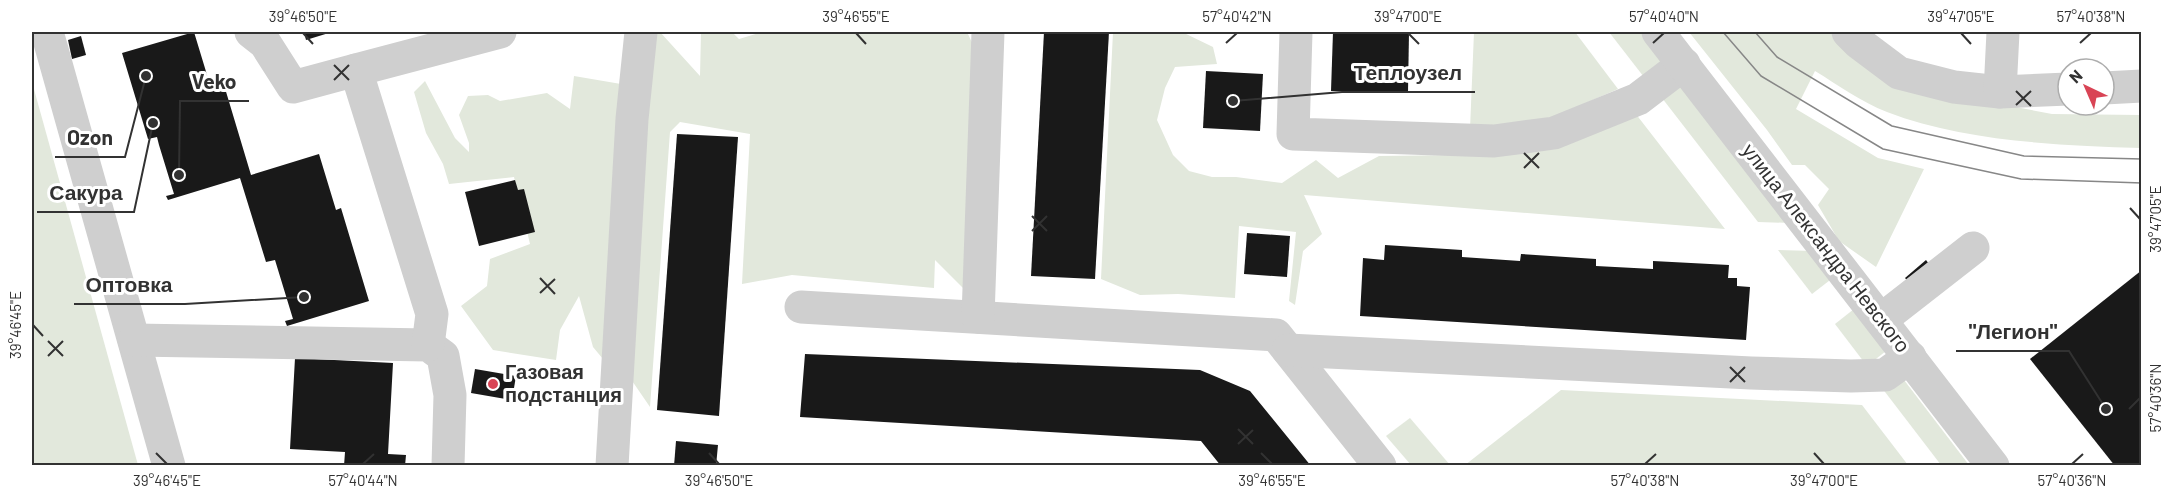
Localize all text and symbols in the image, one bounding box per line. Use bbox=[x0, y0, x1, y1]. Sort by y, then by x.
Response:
text: 39°46'50"E bbox=[269, 7, 337, 25]
text: 39°46'55"E bbox=[822, 7, 890, 25]
text: 57°40'42"N bbox=[1202, 7, 1272, 25]
text: 39°47'00"E bbox=[1374, 7, 1442, 25]
text: 57°40'40"N bbox=[1629, 7, 1699, 25]
text: 39°47'05"E bbox=[1927, 7, 1995, 25]
text: 57°40'38"N bbox=[2057, 7, 2125, 25]
callout: Теплоузел bbox=[1342, 53, 1475, 92]
north arrow bbox=[2056, 57, 2116, 117]
text: Теплоузел bbox=[1354, 59, 1462, 84]
callout: Veko bbox=[180, 62, 249, 101]
text: N bbox=[2065, 65, 2086, 86]
text: Veko bbox=[191, 68, 237, 93]
callout: Ozon bbox=[55, 118, 125, 157]
text: Ozon bbox=[67, 124, 113, 149]
street label: улица Александра Невского bbox=[1738, 138, 1916, 357]
callout: Сакура bbox=[37, 173, 134, 212]
text: Сакура bbox=[49, 179, 123, 204]
text: 39°47'05"E bbox=[2146, 185, 2164, 253]
callout: Оптовка bbox=[74, 265, 185, 304]
text: Оптовка bbox=[86, 271, 173, 296]
text: 39°46'45"E bbox=[6, 291, 24, 359]
callout: "Легион" bbox=[1956, 312, 2069, 351]
text: "Легион" bbox=[1969, 318, 2058, 343]
place label: Газовая подстанция bbox=[505, 359, 622, 406]
text: 57°40'36"N bbox=[2146, 364, 2164, 432]
marker: Газовая подстанция bbox=[486, 377, 500, 391]
text: 39°46'45"E bbox=[133, 471, 201, 489]
text: 57°40'44"N bbox=[328, 471, 398, 489]
text: 39°46'50"E bbox=[685, 471, 753, 489]
text: 39°46'55"E bbox=[1238, 471, 1306, 489]
text: 57°40'38"N bbox=[1611, 471, 1679, 489]
text: 39°47'00"E bbox=[1790, 471, 1858, 489]
text: 57°40'36"N bbox=[2038, 471, 2106, 489]

